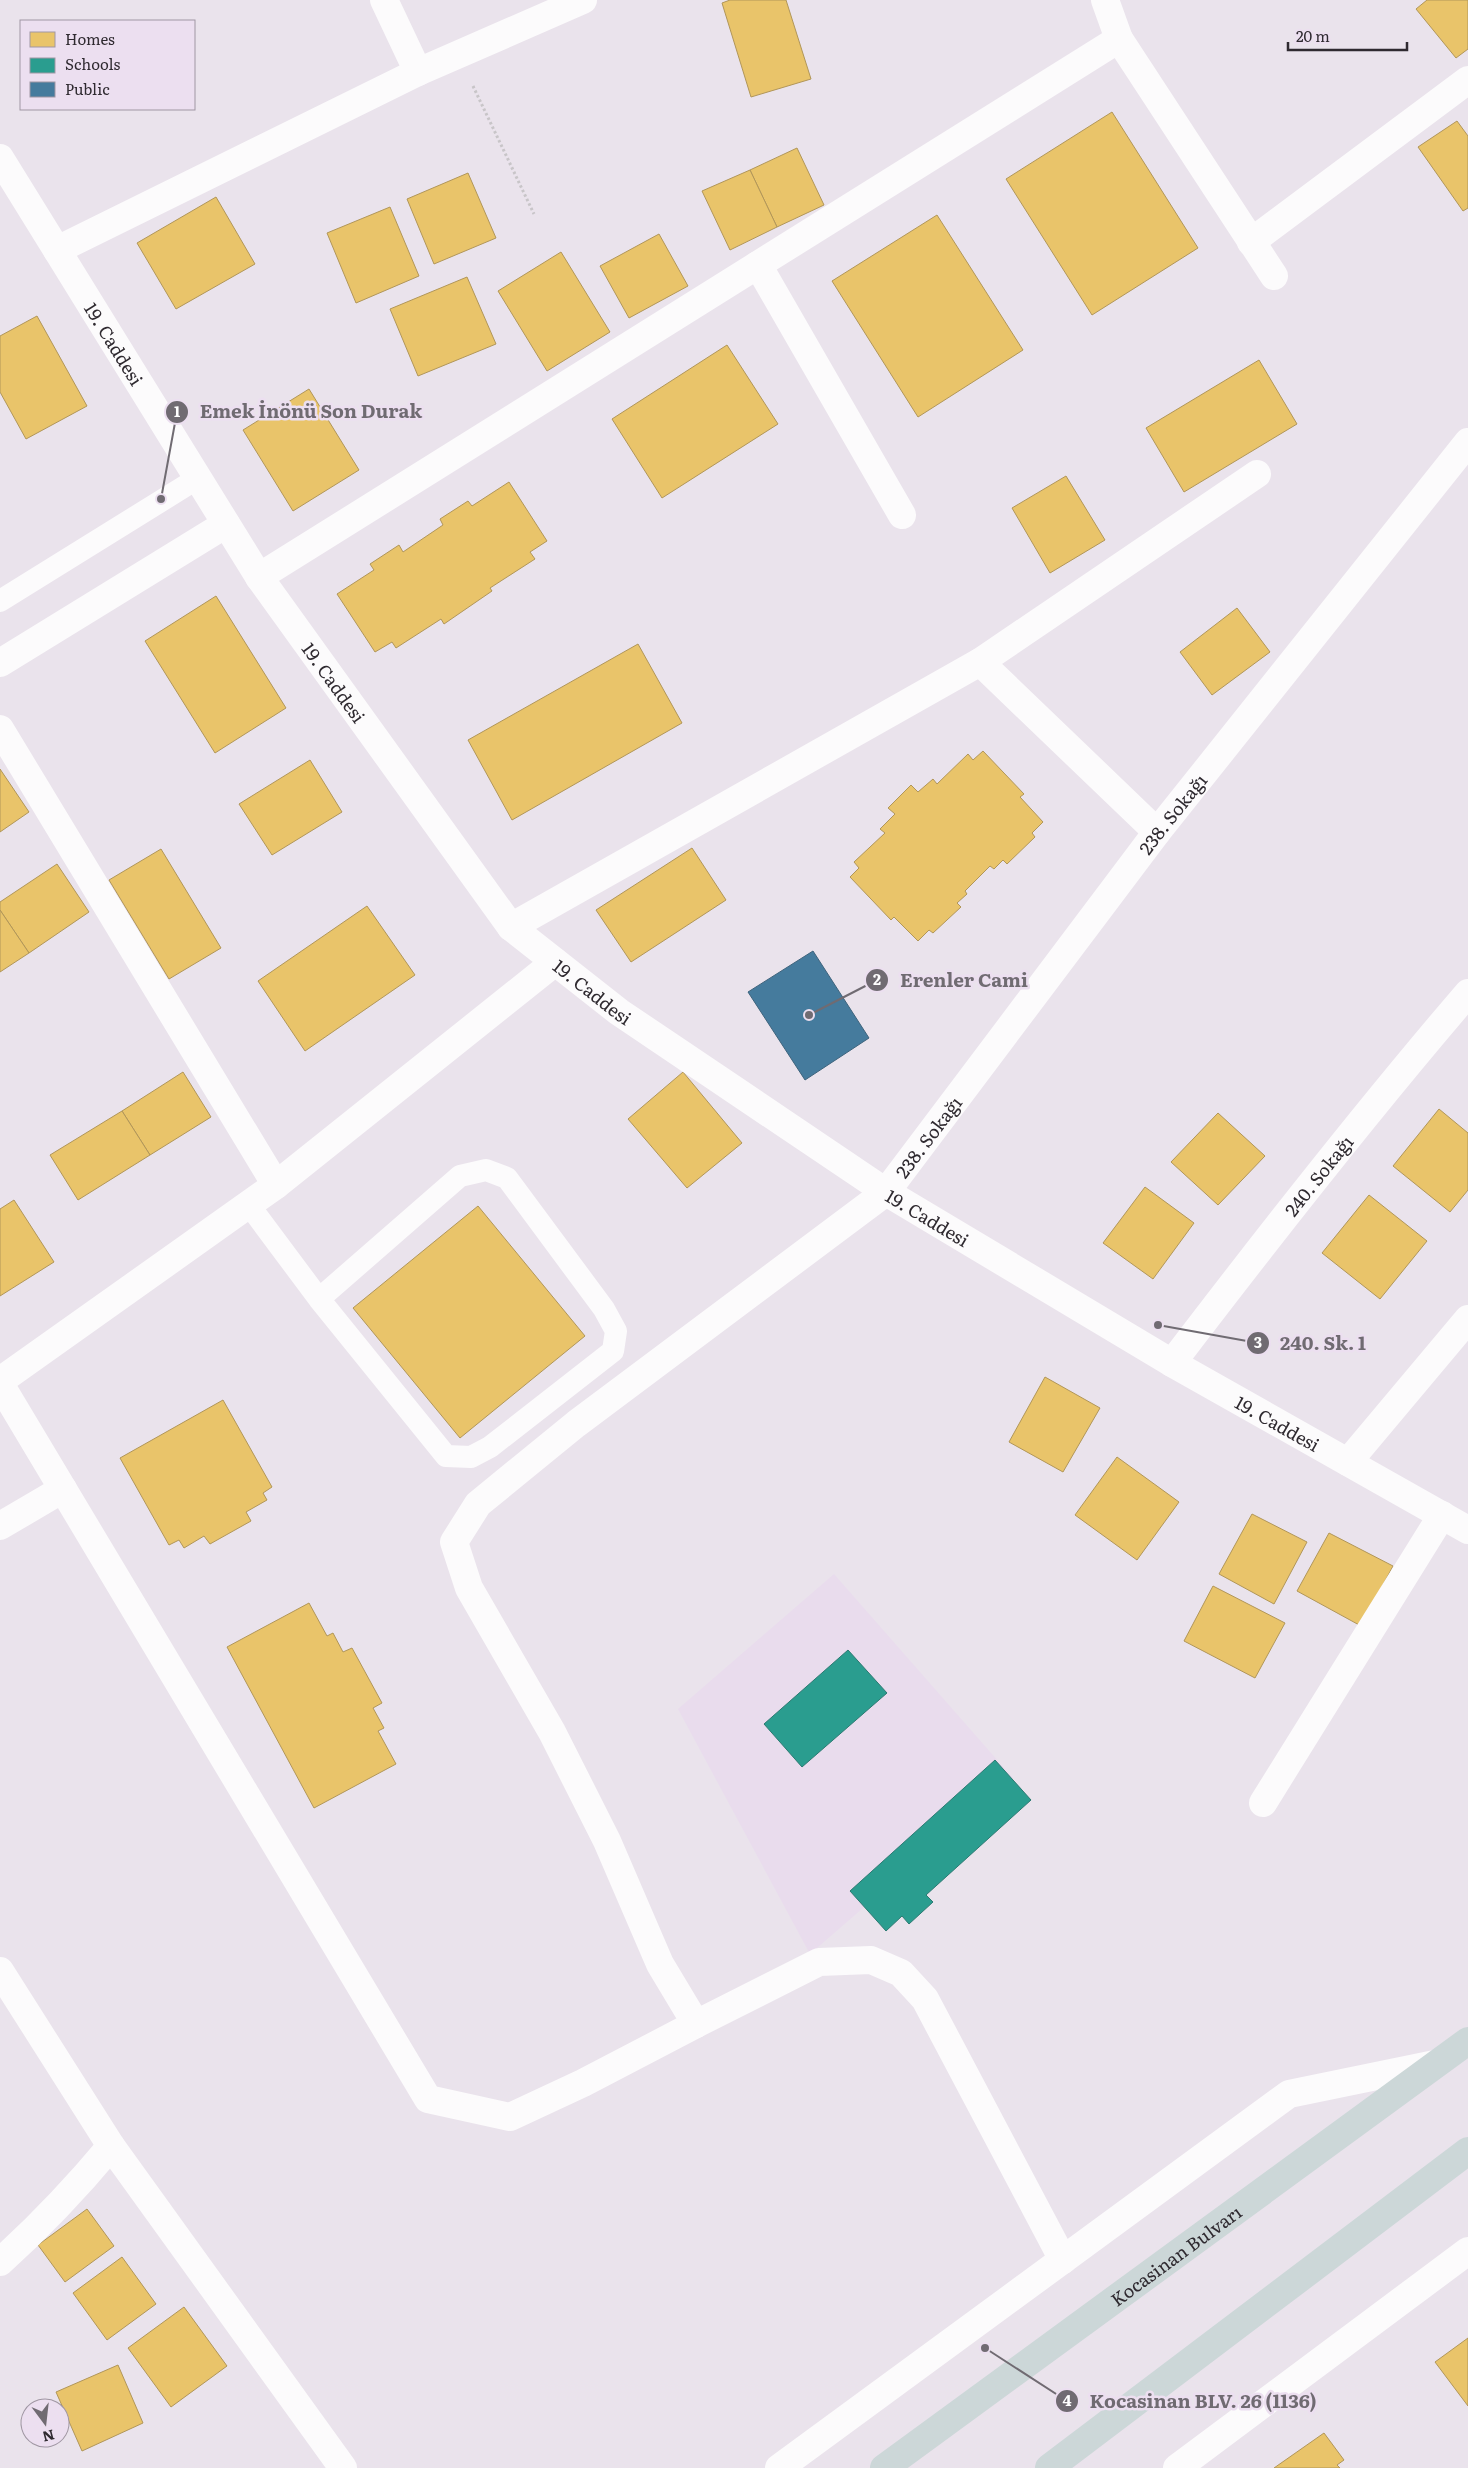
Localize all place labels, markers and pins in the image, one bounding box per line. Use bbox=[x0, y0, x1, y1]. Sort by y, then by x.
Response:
callout: Emek İnönü Son Durak bbox=[164, 395, 432, 429]
callout: Erenler Cami bbox=[865, 963, 1038, 997]
callout: 240. Sk. 1 bbox=[1245, 1326, 1376, 1360]
callout: Kocasinan BLV. 26 (1136) bbox=[1055, 2384, 1327, 2418]

